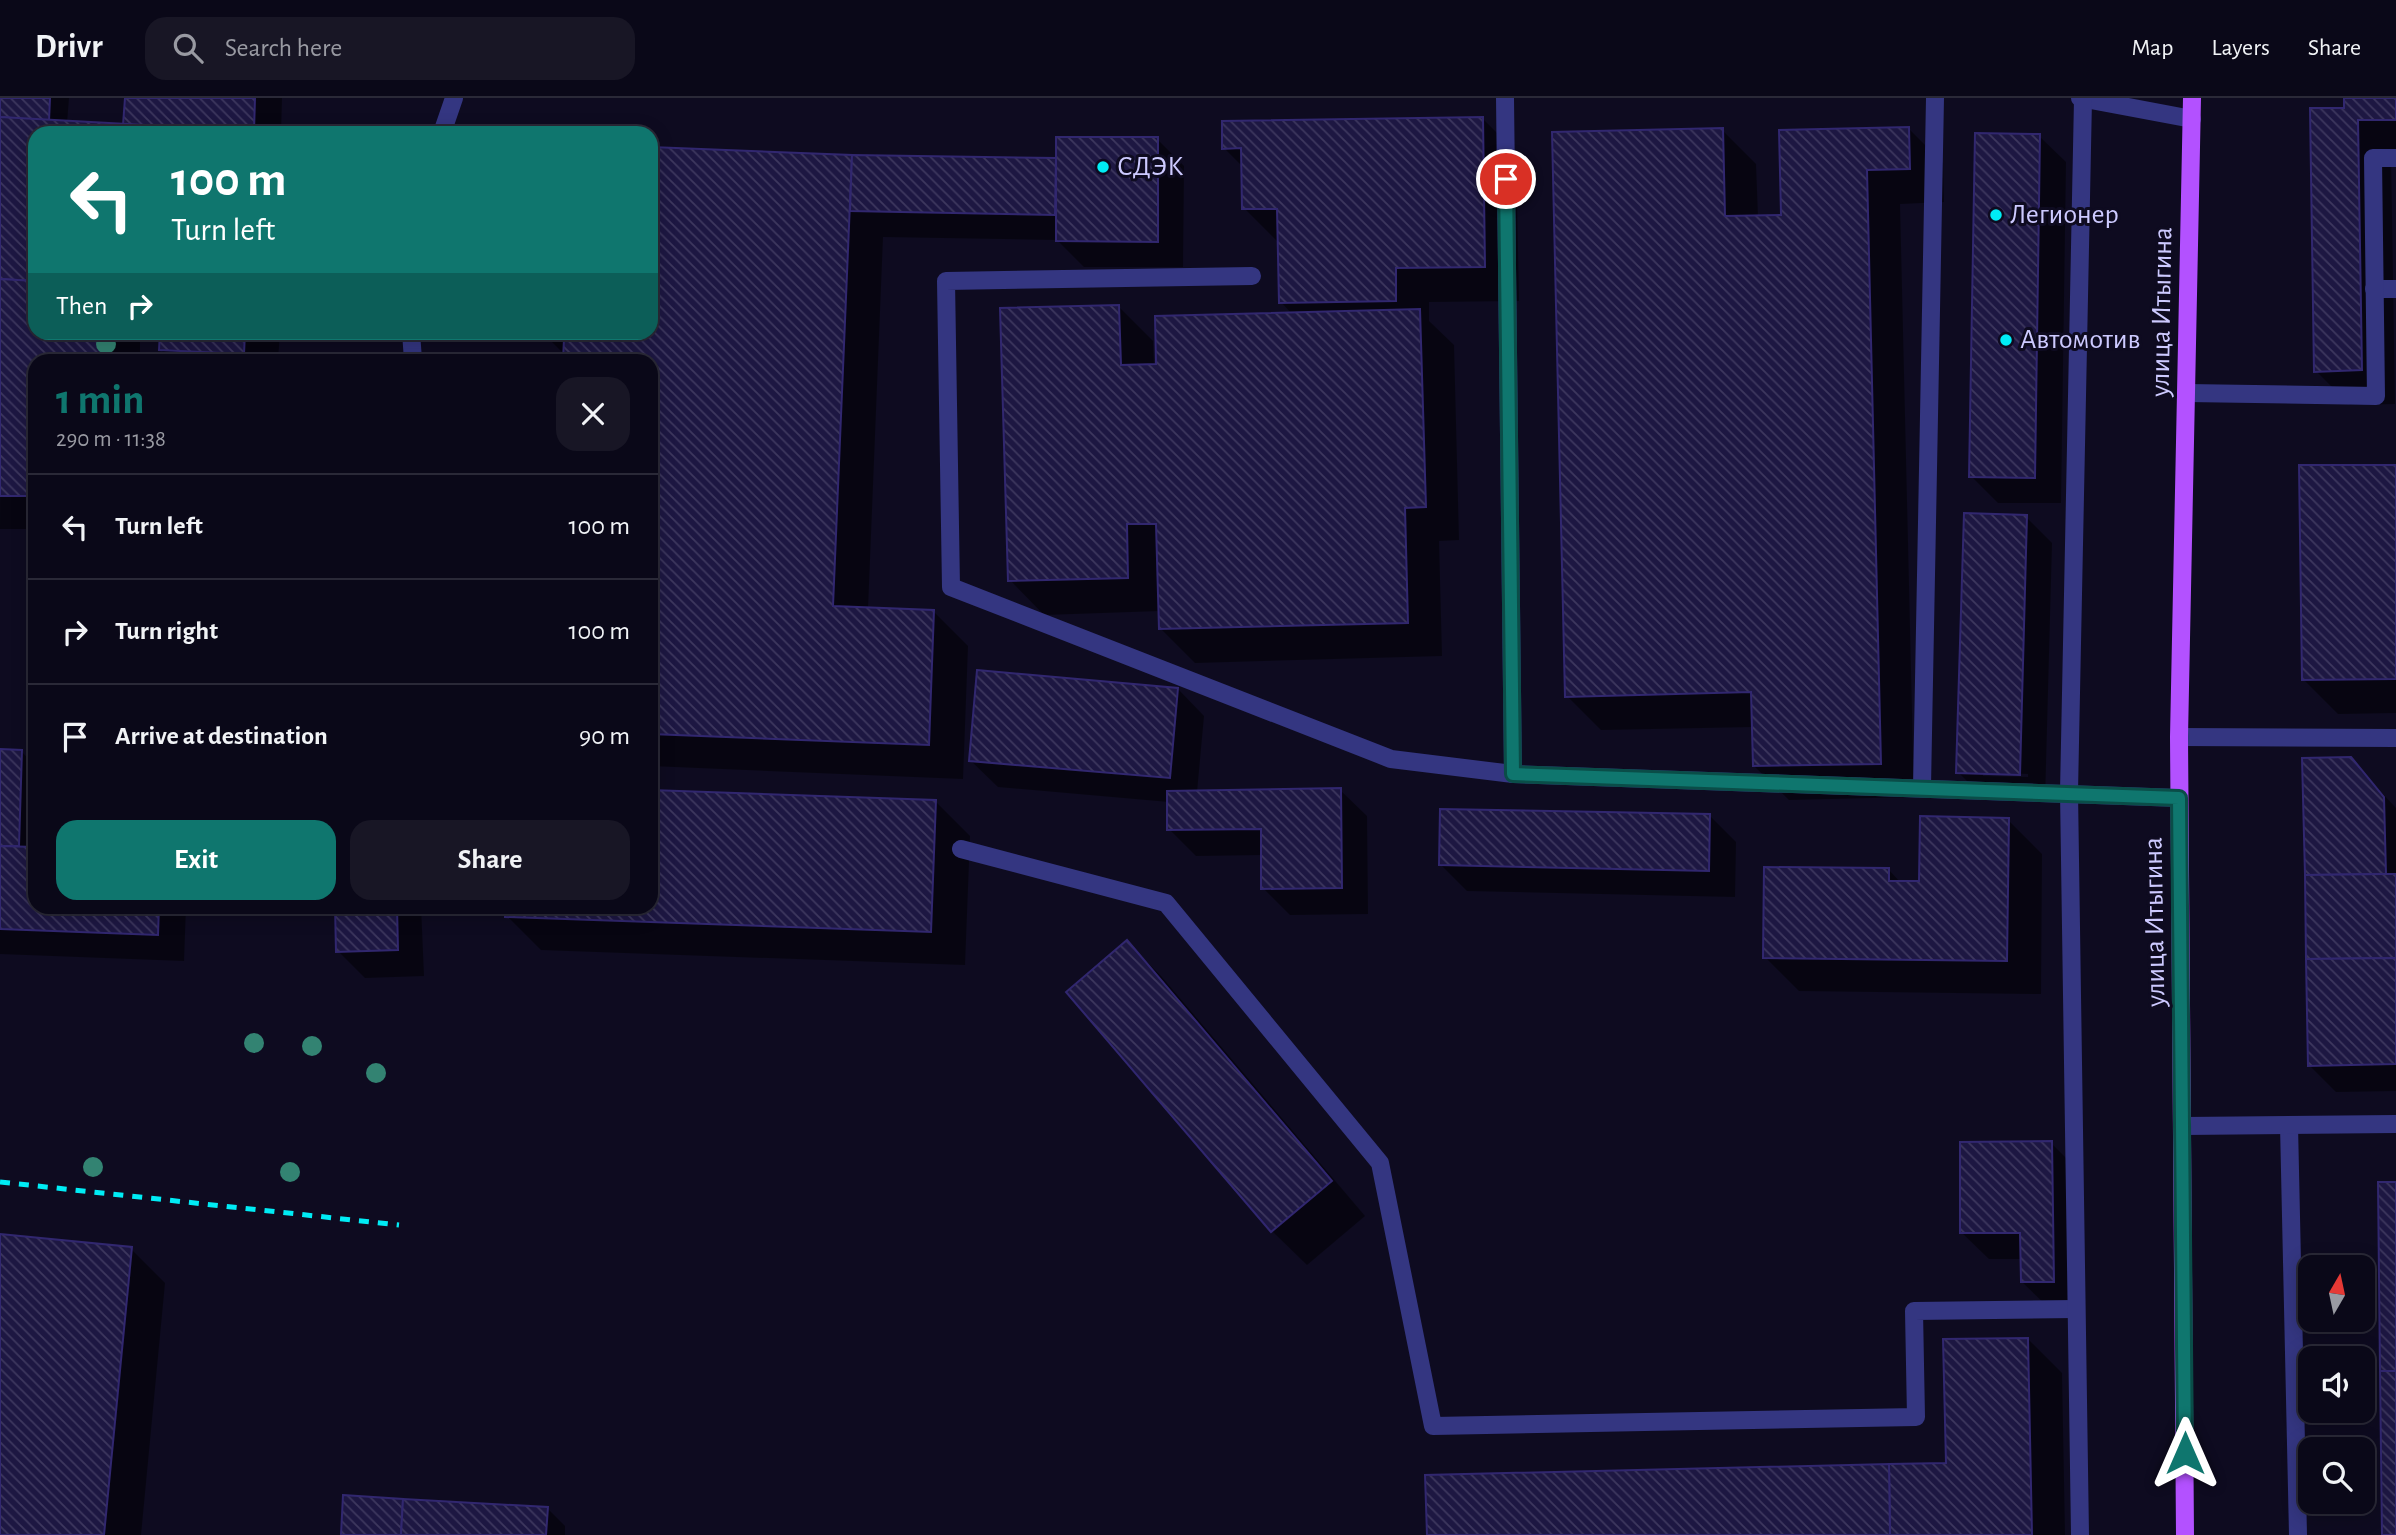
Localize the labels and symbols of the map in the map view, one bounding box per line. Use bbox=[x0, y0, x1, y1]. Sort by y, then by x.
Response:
pin bbox=[1476, 149, 1536, 209]
place label: СДЭК bbox=[1117, 153, 1184, 181]
marker: СДЭК bbox=[1095, 159, 1111, 175]
place label: Легионер bbox=[2010, 201, 2119, 229]
marker: Легионер bbox=[1988, 207, 2004, 223]
street label: улица Итыгина bbox=[2147, 227, 2177, 398]
place label: Автомотив bbox=[2020, 326, 2140, 354]
marker: Автомотив bbox=[1998, 332, 2014, 348]
street label: улица Итыгина bbox=[2140, 837, 2170, 1008]
north arrow bbox=[2298, 1255, 2375, 1332]
position arrow bbox=[2148, 1416, 2222, 1490]

